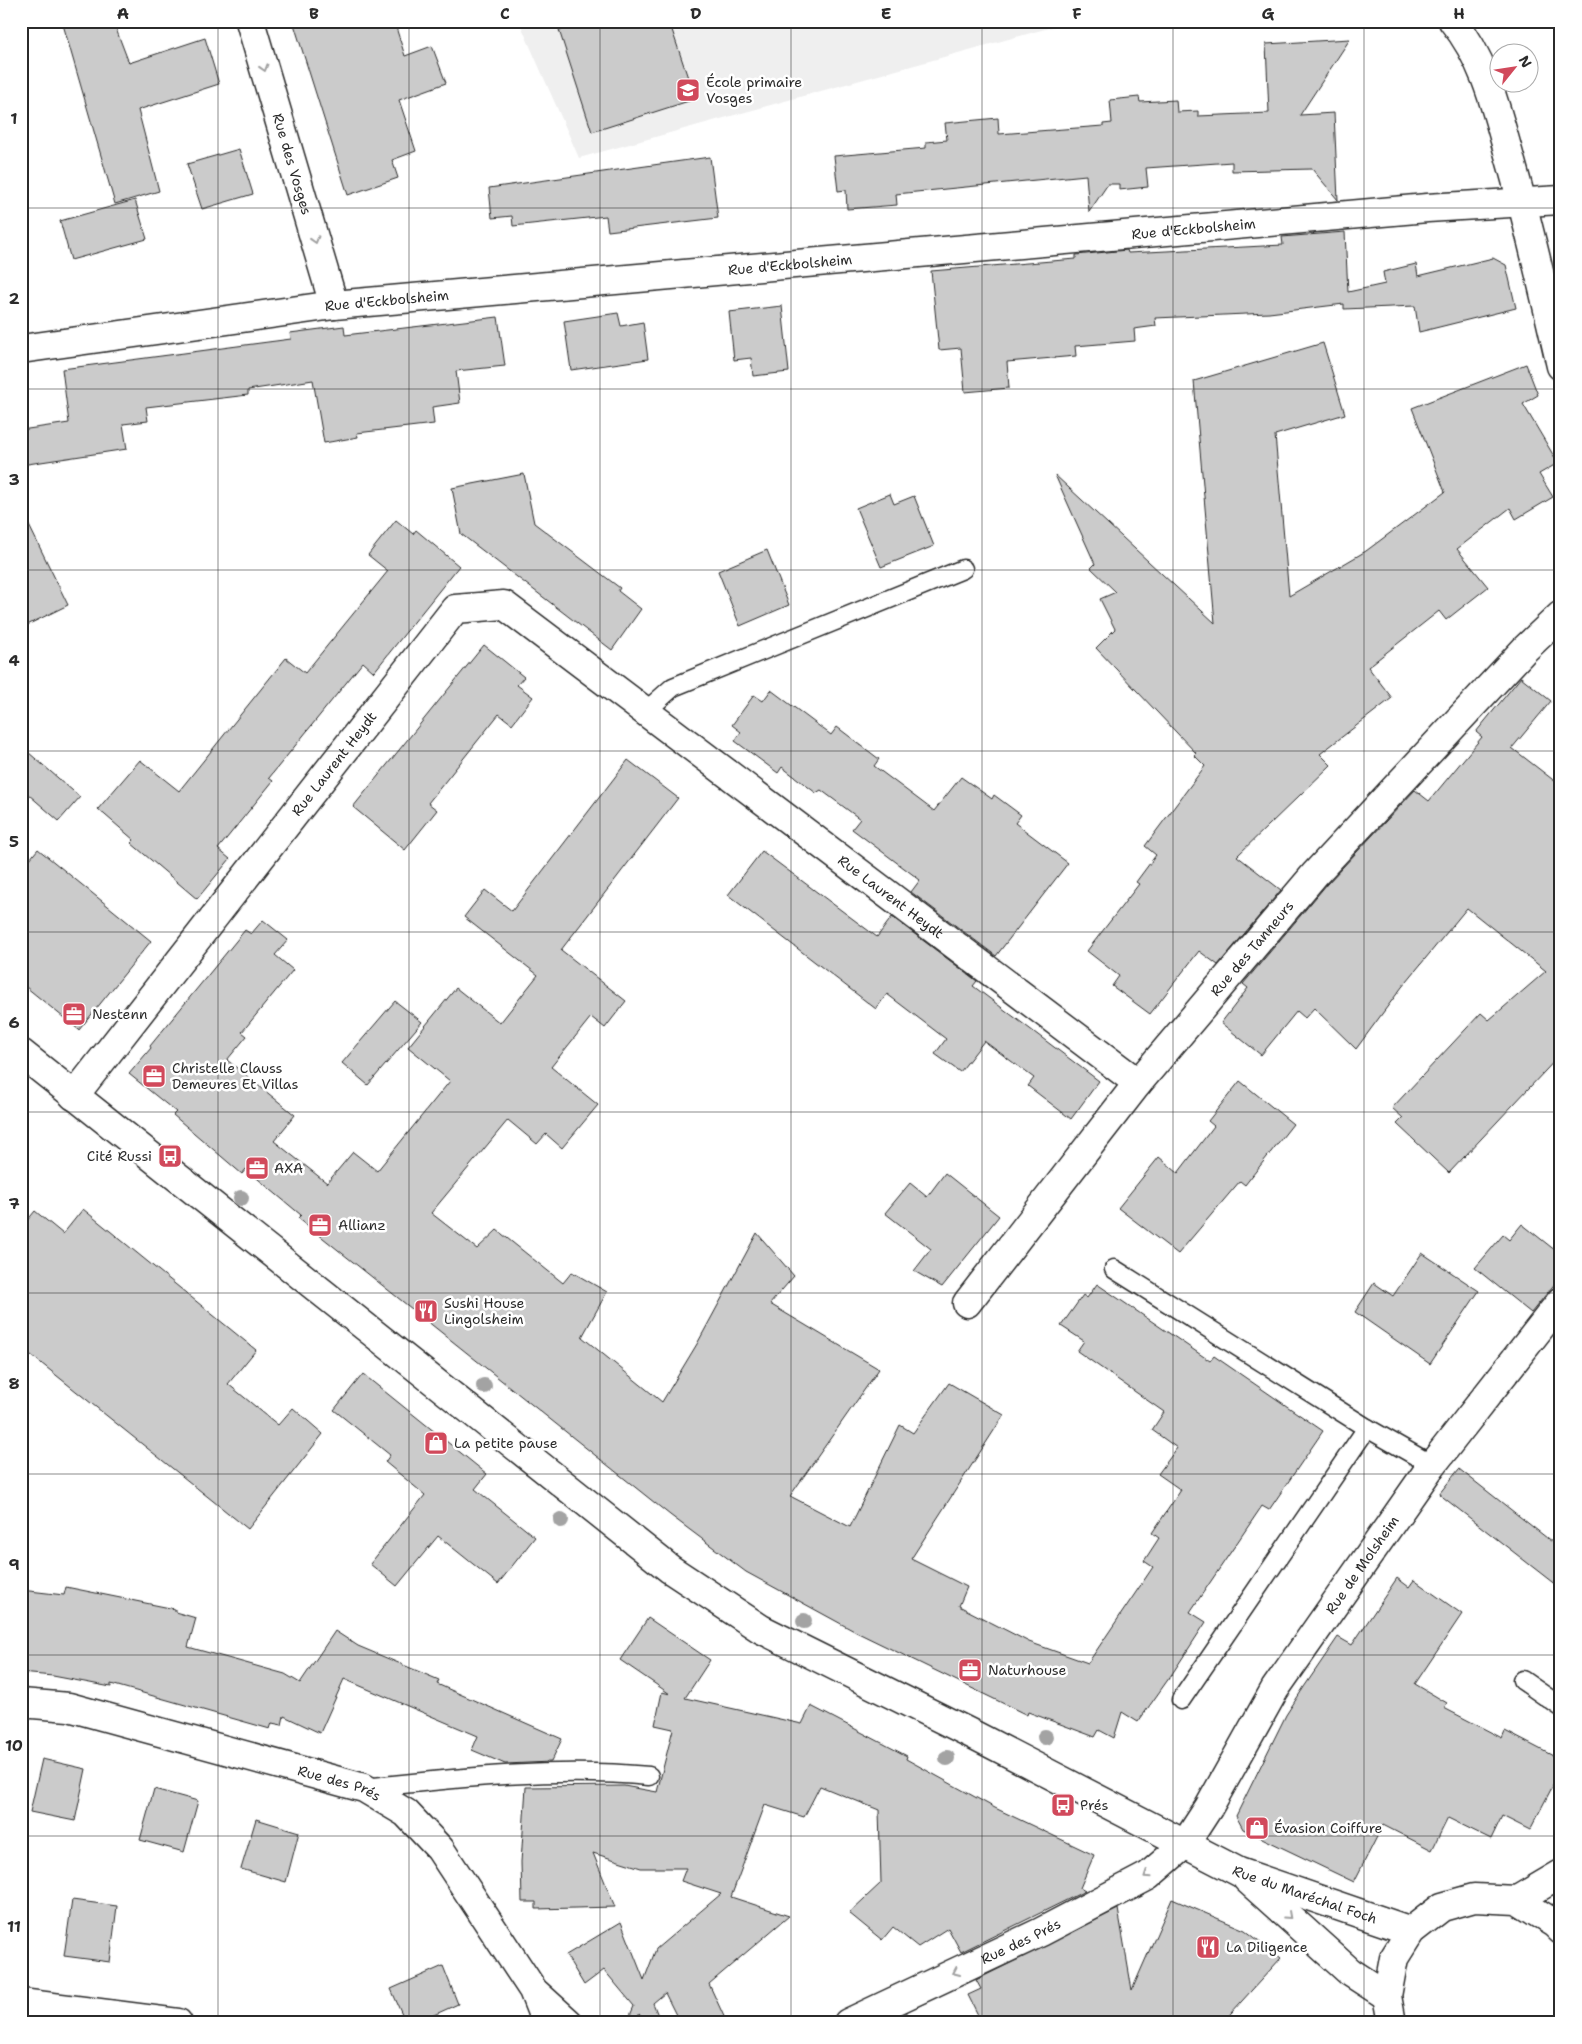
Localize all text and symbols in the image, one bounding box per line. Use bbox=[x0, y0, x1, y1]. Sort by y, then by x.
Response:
text: A bbox=[117, 3, 129, 24]
text: B bbox=[309, 3, 319, 24]
text: C bbox=[500, 3, 510, 24]
text: D bbox=[690, 3, 702, 24]
text: E bbox=[881, 3, 891, 24]
text: F bbox=[1072, 3, 1082, 24]
text: G bbox=[1262, 3, 1275, 24]
text: H bbox=[1453, 3, 1465, 24]
north arrow bbox=[1490, 42, 1540, 92]
text: N bbox=[1515, 52, 1536, 71]
one-way arrow bbox=[259, 63, 269, 72]
place label: École primaire Vosges bbox=[706, 73, 802, 107]
school or university icon: École primaire Vosges bbox=[675, 77, 701, 103]
text: 1 bbox=[10, 108, 18, 129]
street label: Rue des Vosges bbox=[269, 111, 316, 217]
street label: Rue d'Eckbolsheim bbox=[1131, 214, 1256, 243]
one-way arrow bbox=[310, 236, 320, 244]
street label: Rue d'Eckbolsheim bbox=[727, 250, 853, 279]
street label: Rue d'Eckbolsheim bbox=[323, 286, 450, 315]
text: 2 bbox=[8, 288, 20, 309]
text: 3 bbox=[8, 469, 20, 490]
text: 4 bbox=[8, 650, 20, 671]
street label: Rue Laurent Heydt bbox=[288, 708, 381, 820]
text: 5 bbox=[9, 831, 19, 852]
street label: Rue Laurent Heydt bbox=[834, 851, 947, 942]
street label: Rue des Tanneurs bbox=[1206, 897, 1298, 1000]
office icon: Nestenn bbox=[61, 1001, 87, 1027]
place label: Nestenn bbox=[92, 1005, 148, 1023]
text: 6 bbox=[8, 1012, 20, 1033]
place label: Christelle Clauss Demeures Et Villas bbox=[172, 1059, 299, 1093]
office icon: Christelle Clauss Demeures Et Villas bbox=[141, 1063, 167, 1089]
bus stop icon: Cité Russi bbox=[157, 1143, 183, 1169]
place label: Cité Russi bbox=[87, 1147, 152, 1165]
office icon: AXA bbox=[244, 1155, 270, 1181]
place label: AXA bbox=[274, 1159, 303, 1177]
text: 7 bbox=[8, 1193, 20, 1214]
office icon: Allianz bbox=[307, 1212, 333, 1238]
place label: Allianz bbox=[338, 1216, 386, 1234]
place label: Sushi House Lingolsheim bbox=[444, 1294, 525, 1328]
restaurant icon: Sushi House Lingolsheim bbox=[413, 1298, 439, 1324]
text: 8 bbox=[8, 1373, 20, 1394]
shop icon: La petite pause bbox=[423, 1430, 449, 1456]
place label: La petite pause bbox=[454, 1434, 558, 1452]
street label: Rue de Molsheim bbox=[1321, 1512, 1403, 1618]
text: 9 bbox=[8, 1554, 20, 1575]
office icon: Naturhouse bbox=[957, 1657, 983, 1683]
place label: Naturhouse bbox=[988, 1661, 1067, 1679]
text: 10 bbox=[5, 1735, 23, 1756]
street label: Rue des Prés bbox=[296, 1761, 384, 1805]
bus stop icon: Prés bbox=[1050, 1792, 1076, 1818]
place label: Prés bbox=[1080, 1796, 1108, 1814]
shop icon: Évasion Coiffure bbox=[1244, 1815, 1270, 1841]
place label: Évasion Coiffure bbox=[1274, 1819, 1382, 1837]
street label: Rue du Maréchal Foch bbox=[1229, 1861, 1379, 1928]
one-way arrow bbox=[1143, 1869, 1153, 1878]
one-way arrow bbox=[1283, 1911, 1292, 1920]
street label: Rue des Prés bbox=[978, 1914, 1064, 1968]
text: 11 bbox=[7, 1916, 21, 1937]
restaurant icon: La Diligence bbox=[1195, 1934, 1221, 1960]
place label: La Diligence bbox=[1226, 1938, 1308, 1956]
one-way arrow bbox=[952, 1966, 961, 1976]

